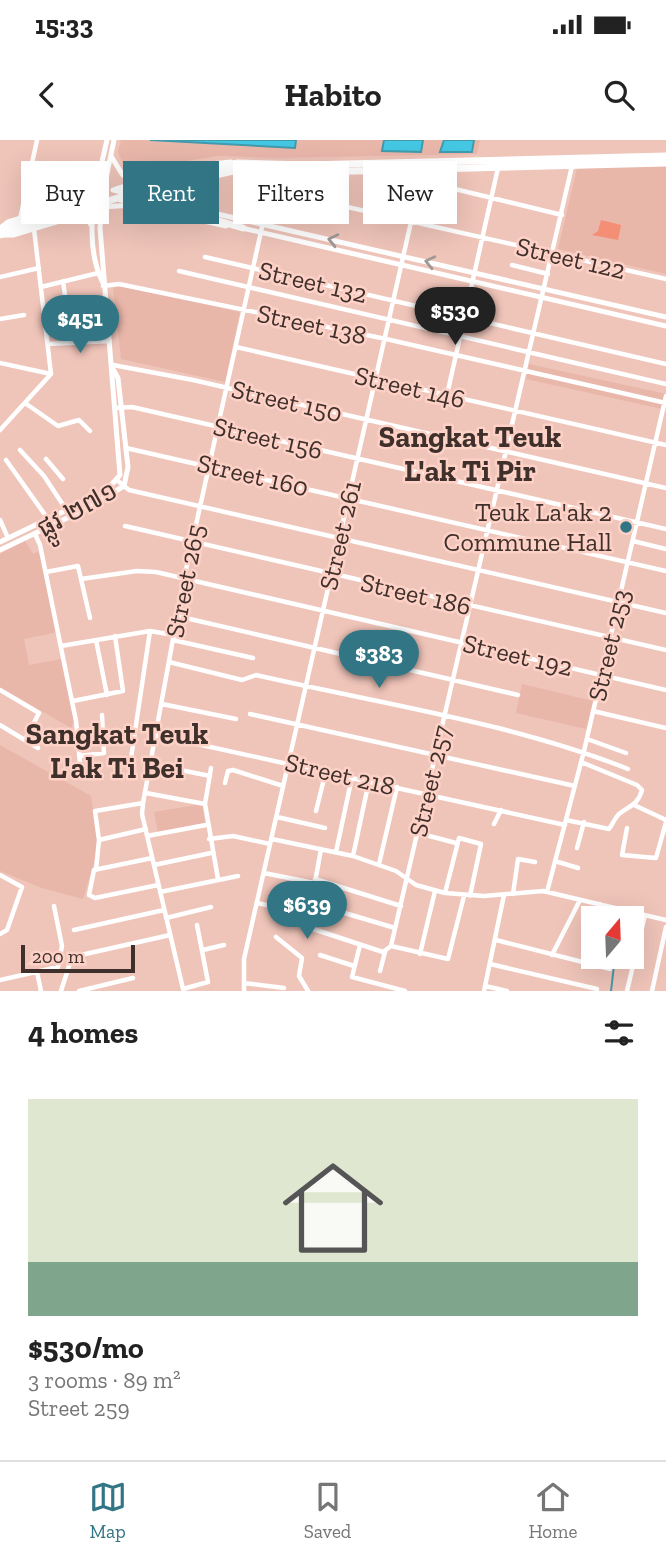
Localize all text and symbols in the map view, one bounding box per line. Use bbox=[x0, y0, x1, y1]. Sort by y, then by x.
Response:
text: 15:33 bbox=[35, 9, 93, 41]
icon: back bbox=[28, 76, 66, 114]
text: Habito bbox=[285, 76, 381, 114]
icon: search bbox=[600, 76, 638, 114]
chip: Buy bbox=[21, 161, 109, 224]
chip: Rent bbox=[123, 161, 219, 224]
chip: Filters bbox=[233, 161, 349, 224]
chip: New bbox=[363, 161, 457, 224]
street label: Street 122 bbox=[513, 230, 629, 286]
one-way arrow bbox=[327, 233, 339, 248]
street label: Street 132 bbox=[256, 254, 370, 310]
one-way arrow bbox=[424, 256, 436, 271]
pin: $530 bbox=[414, 288, 496, 347]
pin: $451 bbox=[39, 296, 121, 355]
text: $530 bbox=[431, 296, 479, 324]
street label: Street 138 bbox=[254, 297, 370, 351]
text: $451 bbox=[57, 304, 103, 332]
street label: Street 146 bbox=[352, 359, 468, 415]
street label: Street 150 bbox=[228, 373, 346, 429]
street label: Street 156 bbox=[210, 410, 326, 466]
district label: Sangkat Teuk L'ak Ti Pir bbox=[379, 419, 562, 489]
street label: Street 160 bbox=[194, 447, 312, 503]
street label: ផ្លូវ ២៧១ bbox=[31, 474, 127, 551]
street label: Street 261 bbox=[312, 477, 368, 593]
place label: Teuk La'ak 2 Commune Hall bbox=[444, 496, 612, 558]
marker: Teuk La'ak 2 Commune Hall bbox=[618, 519, 634, 535]
street label: Street 265 bbox=[158, 522, 212, 640]
street label: Street 186 bbox=[358, 566, 474, 622]
street label: Street 253 bbox=[581, 586, 637, 704]
street label: Street 192 bbox=[460, 627, 576, 683]
pin: $383 bbox=[338, 630, 420, 690]
text: $383 bbox=[355, 639, 403, 667]
district label: Sangkat Teuk L'ak Ti Bei bbox=[26, 716, 209, 786]
street label: Street 257 bbox=[402, 722, 458, 840]
street label: Street 218 bbox=[282, 746, 398, 802]
pin: $639 bbox=[266, 882, 348, 941]
text: $639 bbox=[283, 890, 331, 918]
north arrow bbox=[581, 906, 644, 970]
map controls bbox=[581, 906, 644, 969]
scale bar bbox=[21, 942, 135, 974]
text: 200 m bbox=[32, 945, 84, 968]
icon: filters bbox=[600, 1014, 638, 1052]
text: 4 homes bbox=[28, 1015, 138, 1051]
icon: home bbox=[270, 1145, 396, 1271]
text: $530/mo bbox=[28, 1330, 144, 1366]
text: 3 rooms · 89 m² bbox=[28, 1366, 181, 1394]
text: Street 259 bbox=[28, 1394, 130, 1422]
tab: Map bbox=[89, 1478, 127, 1543]
tab: Saved bbox=[304, 1478, 351, 1543]
tab: Home bbox=[528, 1478, 577, 1543]

